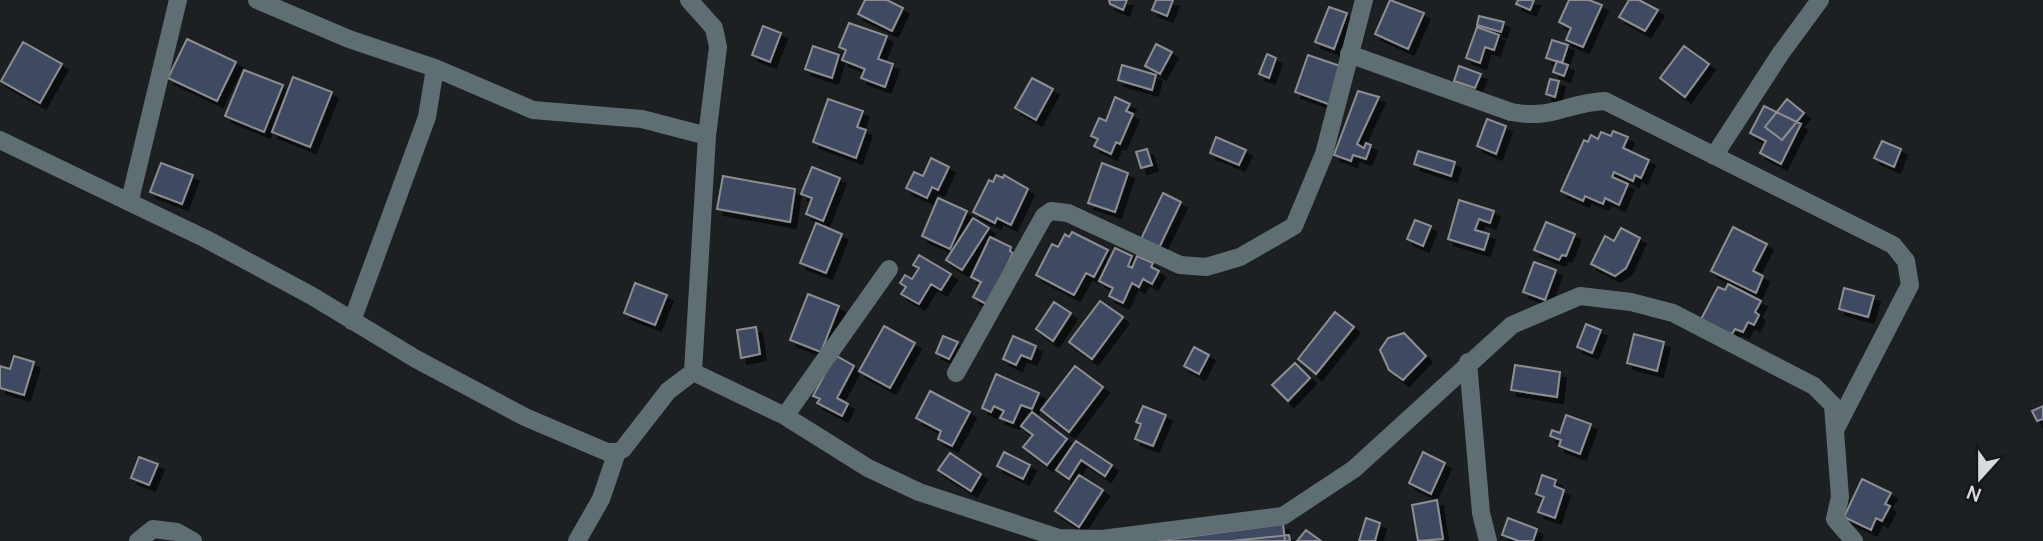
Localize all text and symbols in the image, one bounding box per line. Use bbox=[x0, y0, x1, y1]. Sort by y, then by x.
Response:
north arrow bbox=[1945, 443, 2015, 513]
text: N bbox=[1963, 479, 1985, 508]

